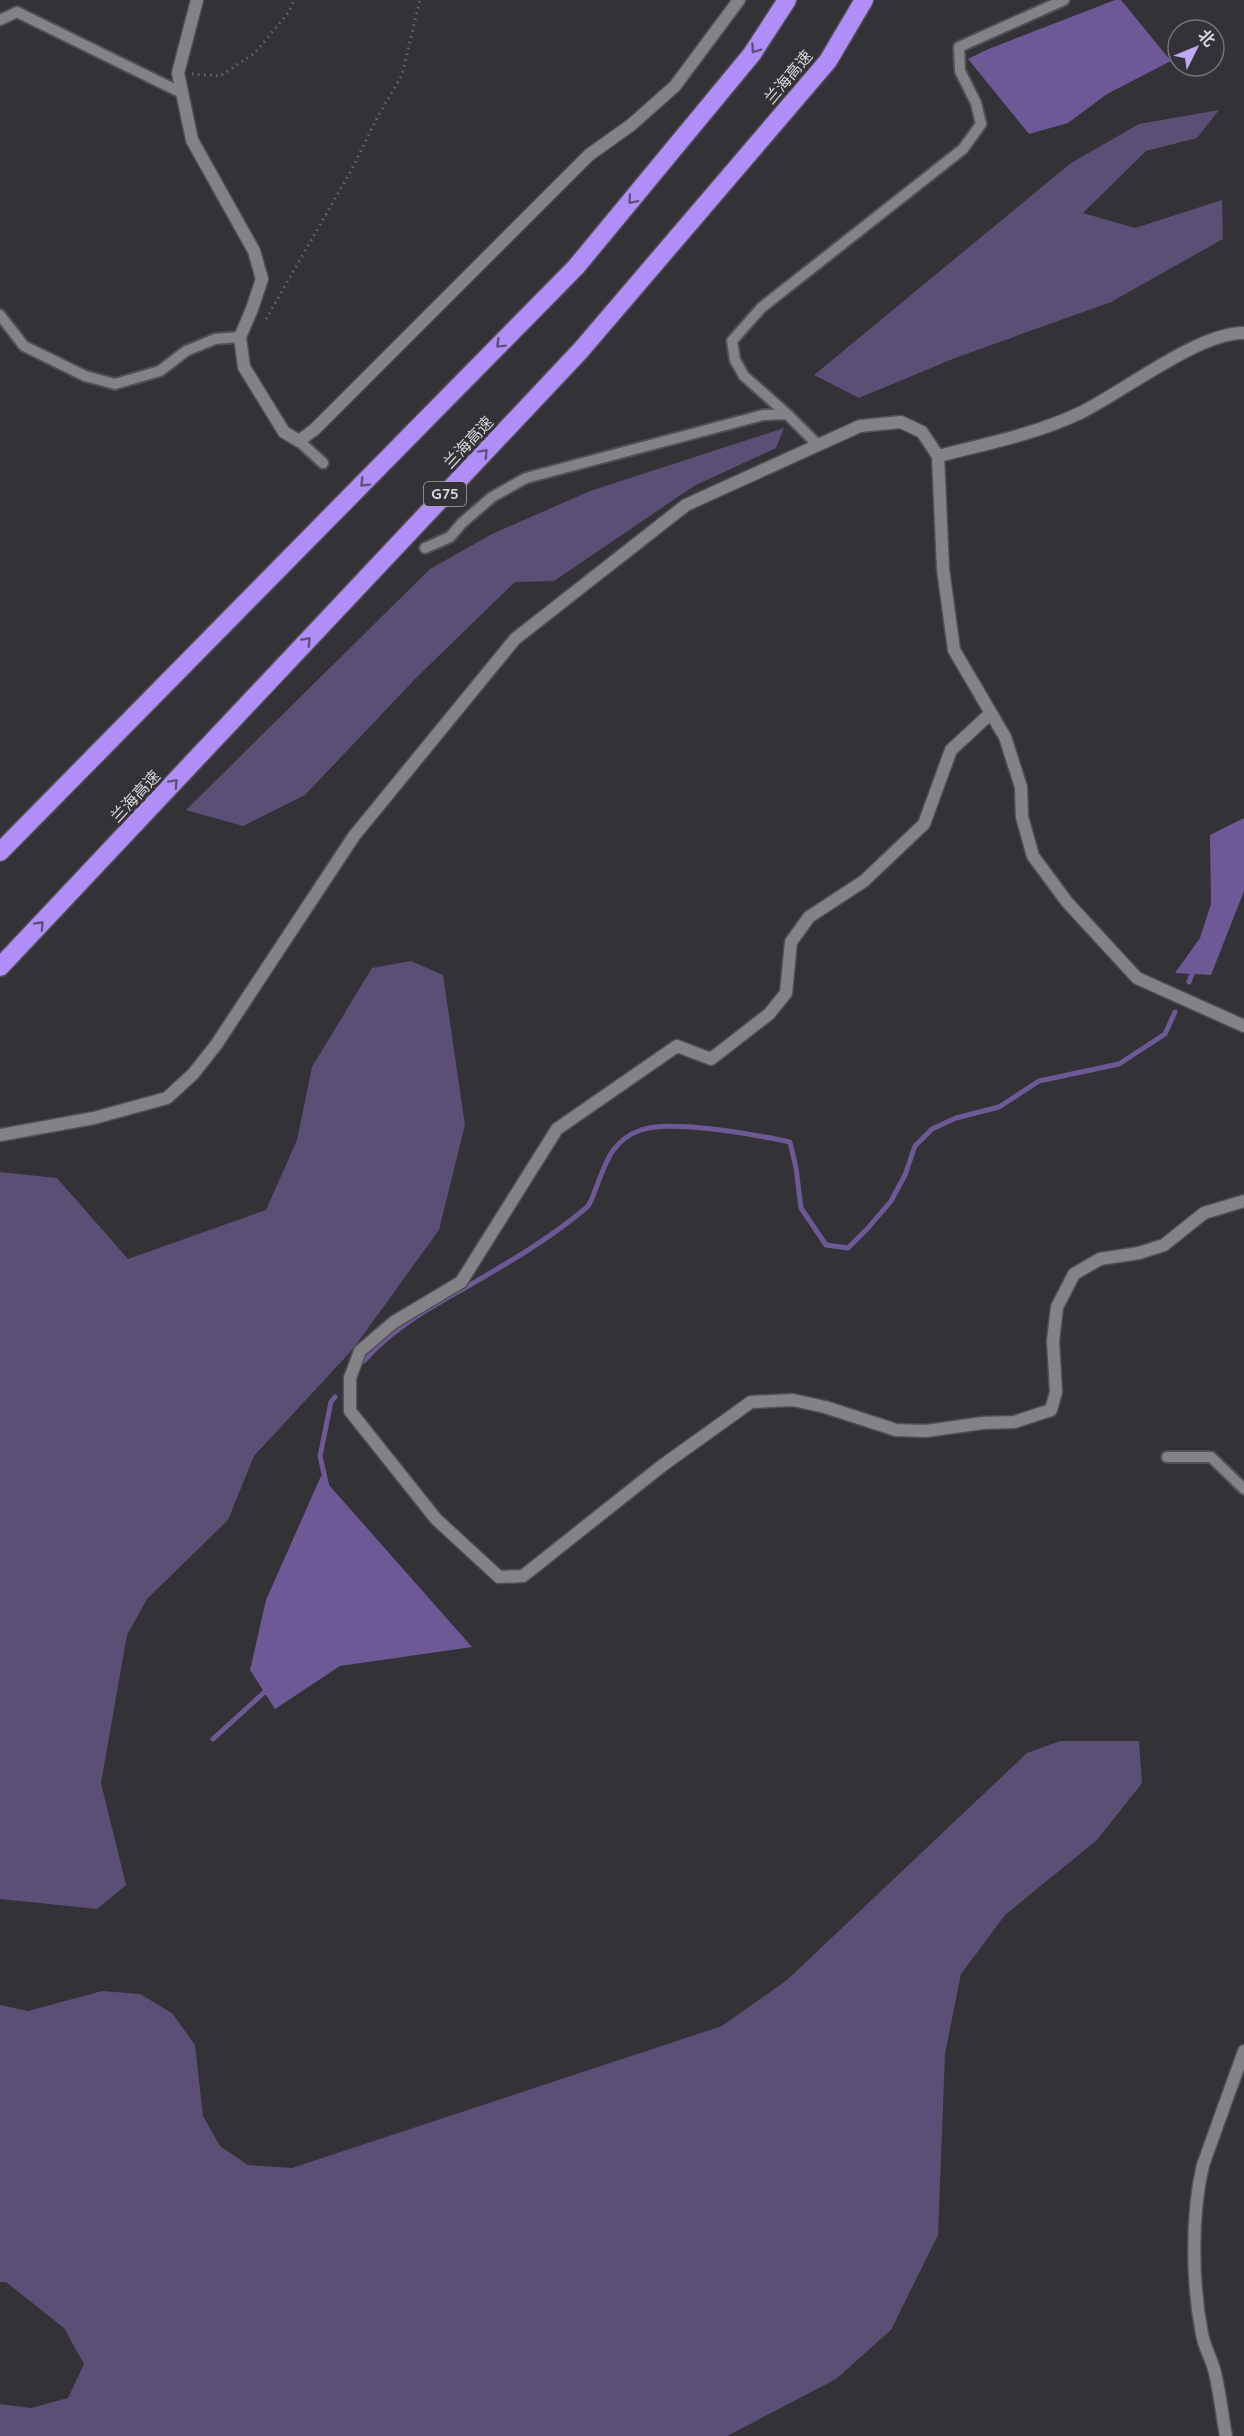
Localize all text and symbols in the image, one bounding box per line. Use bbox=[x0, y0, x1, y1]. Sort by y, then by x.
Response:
north arrow bbox=[1166, 18, 1226, 78]
text: 北 bbox=[1194, 25, 1220, 50]
one-way arrow bbox=[751, 42, 762, 53]
street label: 兰海高速 bbox=[760, 46, 816, 108]
one-way arrow bbox=[628, 193, 639, 204]
one-way arrow bbox=[497, 336, 508, 347]
street label: 兰海高速 bbox=[439, 412, 497, 472]
one-way arrow bbox=[477, 449, 488, 459]
one-way arrow bbox=[360, 475, 371, 486]
road number: G75 bbox=[424, 482, 466, 506]
one-way arrow bbox=[300, 637, 311, 648]
street label: 兰海高速 bbox=[106, 766, 164, 826]
one-way arrow bbox=[167, 779, 178, 789]
one-way arrow bbox=[33, 921, 44, 931]

